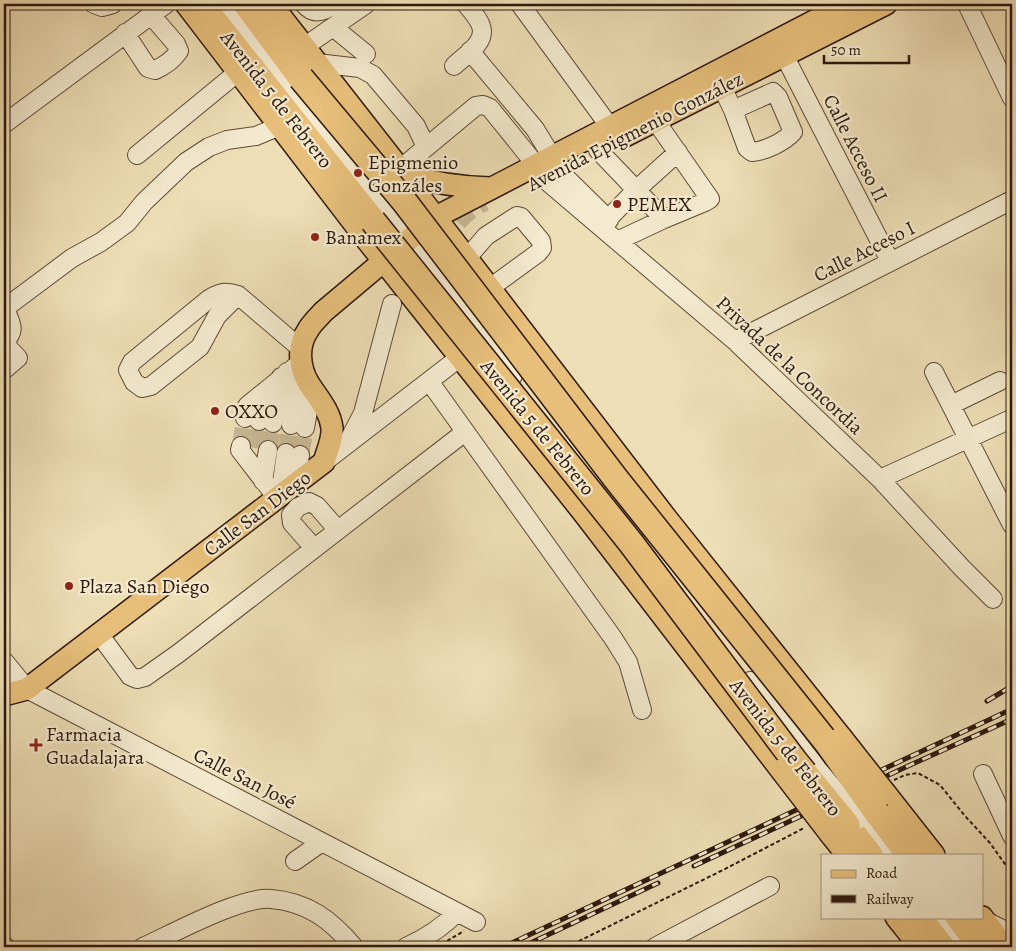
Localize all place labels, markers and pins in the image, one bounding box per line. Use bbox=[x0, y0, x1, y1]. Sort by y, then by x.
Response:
place label: Epigmenio Gonzáles bbox=[368, 149, 458, 199]
marker: Epigmenio Gonzáles bbox=[352, 167, 364, 179]
place label: PEMEX bbox=[627, 191, 693, 218]
marker: PEMEX bbox=[611, 198, 623, 210]
place label: Banamex bbox=[325, 224, 402, 251]
marker: Banamex bbox=[309, 231, 321, 243]
place label: OXXO bbox=[225, 398, 278, 425]
marker: OXXO bbox=[209, 405, 221, 417]
place label: Plaza San Diego bbox=[79, 573, 210, 600]
marker: Plaza San Diego bbox=[63, 580, 75, 592]
place label: Farmacia Guadalajara bbox=[46, 721, 145, 771]
marker: Farmacia Guadalajara bbox=[30, 739, 42, 751]

